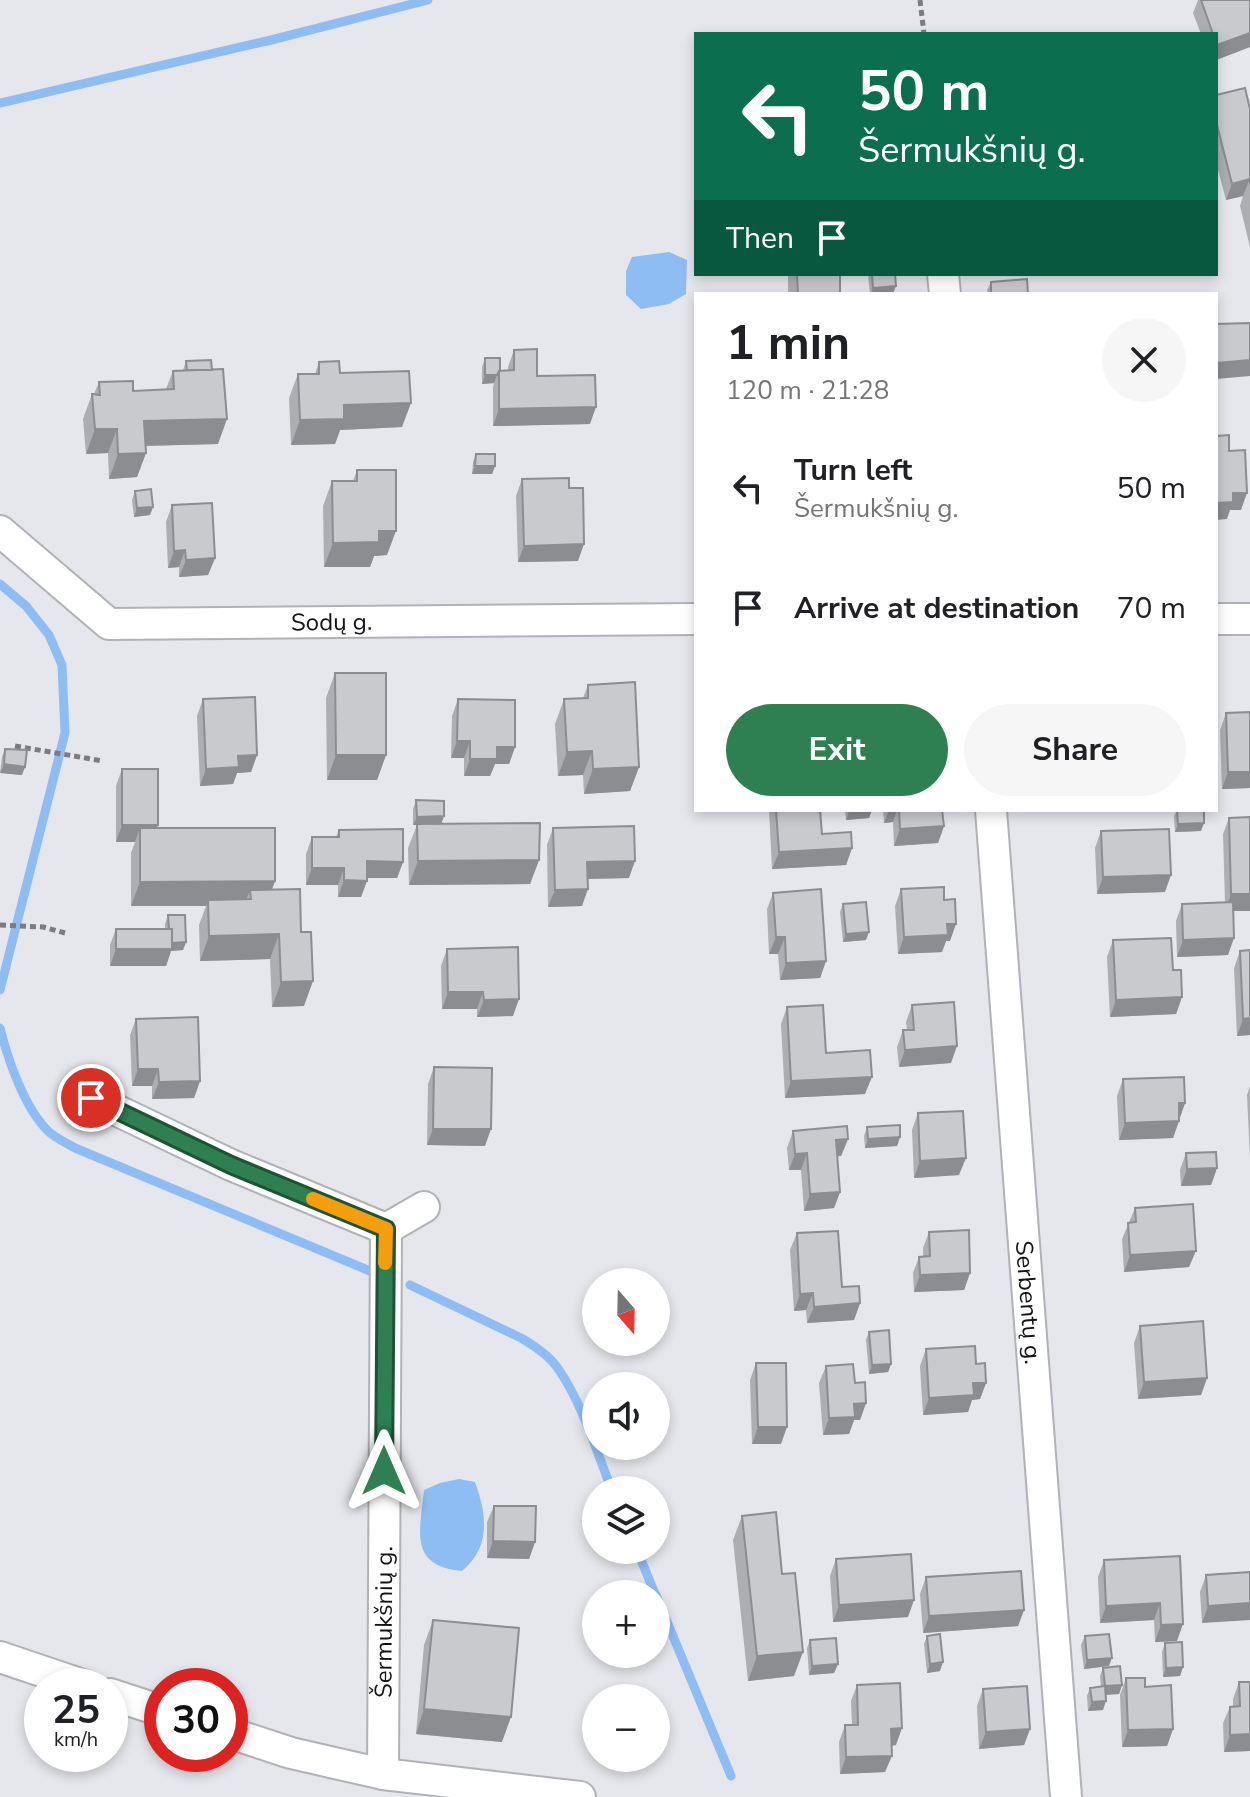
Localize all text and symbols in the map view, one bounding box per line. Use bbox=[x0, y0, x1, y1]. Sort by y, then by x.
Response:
text: 50 m bbox=[858, 53, 989, 130]
icon: left bbox=[726, 64, 830, 168]
text: Šermukšnių g. bbox=[858, 126, 1086, 175]
icon: arrive bbox=[810, 216, 854, 260]
text: Then bbox=[726, 218, 794, 259]
text: 1 min bbox=[726, 310, 850, 376]
button: close bbox=[1102, 318, 1186, 402]
text: 120 m · 21:28 bbox=[726, 373, 889, 408]
text: Turn left bbox=[794, 450, 912, 491]
icon: left bbox=[726, 466, 770, 510]
text: 50 m bbox=[1117, 468, 1186, 509]
text: Šermukšnių g. bbox=[794, 491, 958, 526]
icon: arrive bbox=[726, 586, 770, 630]
text: Arrive at destination bbox=[794, 588, 1079, 629]
text: 70 m bbox=[1117, 588, 1186, 629]
street label: Sodų g. bbox=[291, 606, 373, 638]
button: Exit bbox=[726, 704, 948, 796]
button: Share bbox=[964, 704, 1186, 796]
pin bbox=[57, 1064, 125, 1132]
icon: arrive bbox=[69, 1076, 113, 1120]
street label: Serbentų g. bbox=[1008, 1239, 1049, 1366]
north arrow bbox=[582, 1268, 670, 1356]
map controls bbox=[582, 1268, 670, 1772]
button: sound bbox=[582, 1372, 670, 1460]
position arrow bbox=[342, 1429, 426, 1513]
button: layers bbox=[582, 1476, 670, 1564]
street label: Šermukšnių g. bbox=[367, 1546, 400, 1698]
button: + bbox=[582, 1580, 670, 1668]
speed limit sign: 30 bbox=[144, 1668, 248, 1772]
text: 25 bbox=[52, 1683, 100, 1737]
button: − bbox=[582, 1684, 670, 1772]
text: km/h bbox=[54, 1726, 98, 1753]

